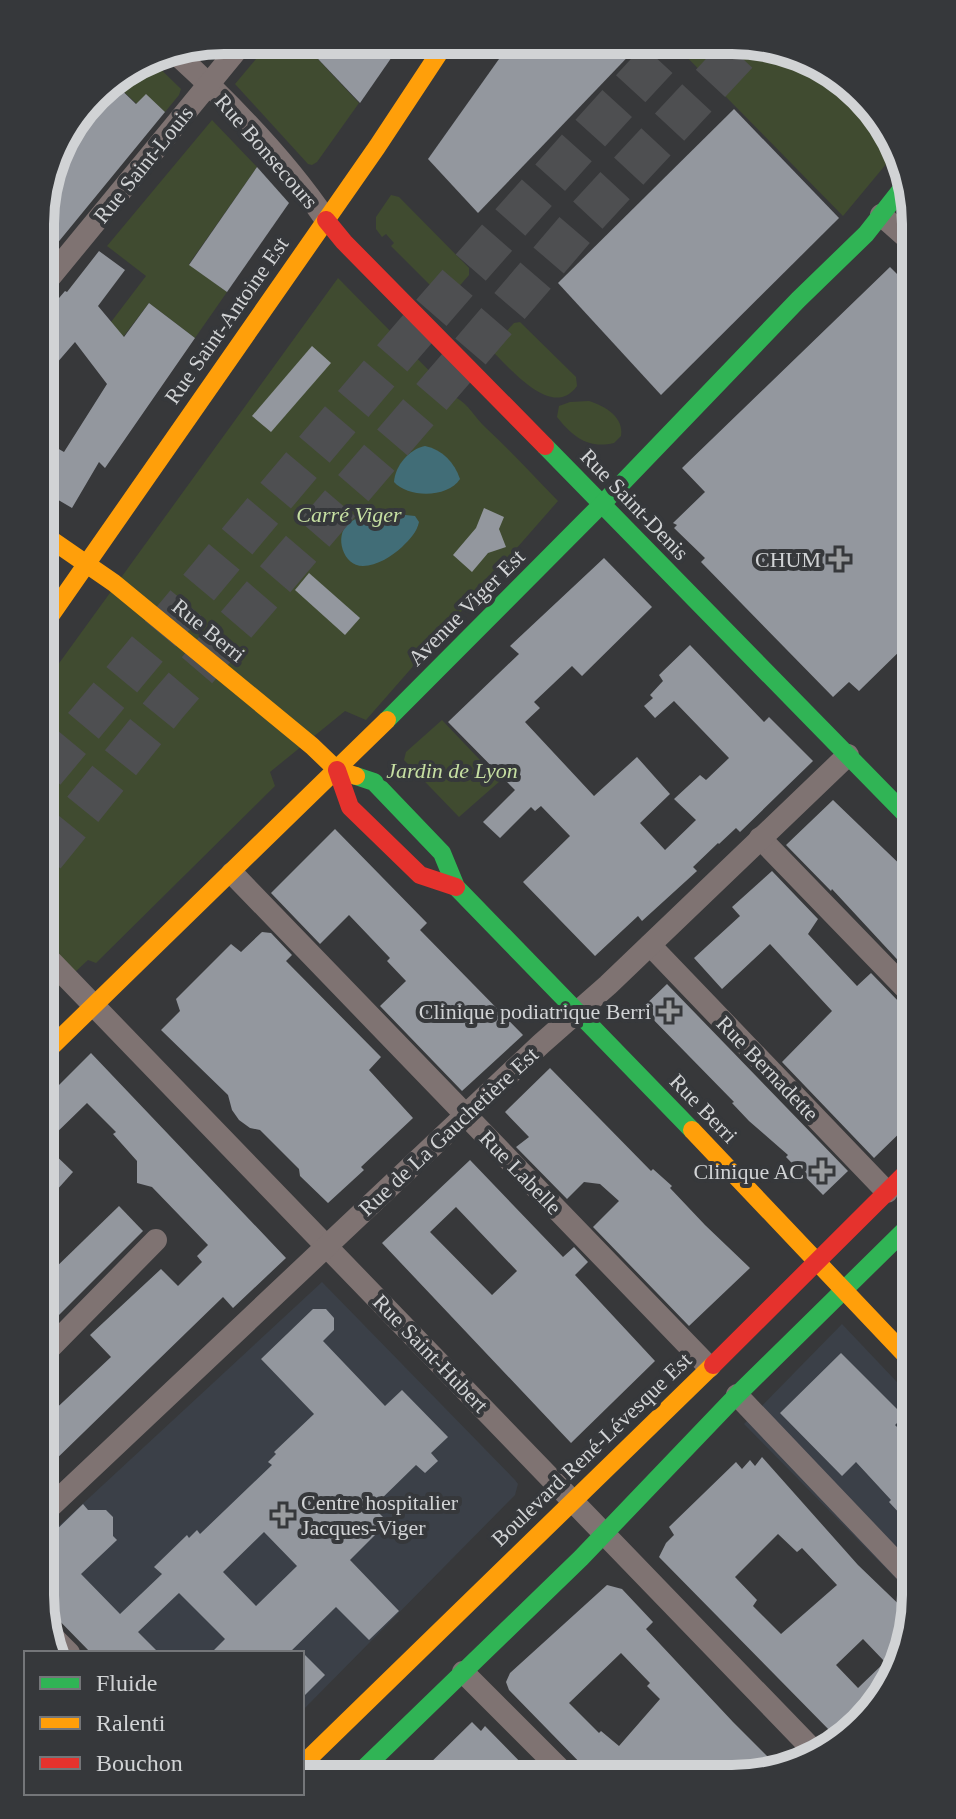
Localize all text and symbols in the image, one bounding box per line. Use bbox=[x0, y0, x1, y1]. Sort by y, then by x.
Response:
street label: Rue Bonsecours bbox=[210, 89, 323, 214]
street label: Rue Saint-Louis bbox=[88, 101, 198, 228]
street label: Rue Saint-Antoine Est bbox=[159, 232, 293, 409]
street label: Rue Saint-Denis bbox=[575, 444, 694, 565]
park label: Carré Viger bbox=[296, 502, 402, 527]
street label: Avenue Viger Est bbox=[403, 544, 530, 671]
place label: CHUM bbox=[755, 547, 821, 572]
marker: CHUM bbox=[828, 548, 850, 570]
street label: Rue Berri bbox=[167, 594, 250, 667]
park label: Jardin de Lyon bbox=[386, 758, 518, 783]
place label: Clinique podiatrique Berri bbox=[419, 999, 651, 1024]
marker: Clinique podiatrique Berri bbox=[658, 1000, 680, 1022]
street label: Rue Bernadette bbox=[711, 1011, 824, 1126]
street label: Rue de La Gauchetière Est bbox=[354, 1042, 543, 1221]
street label: Rue Berri bbox=[665, 1069, 743, 1148]
street label: Rue Labelle bbox=[475, 1125, 567, 1219]
place label: Clinique AC bbox=[693, 1159, 804, 1184]
marker: Clinique AC bbox=[811, 1160, 833, 1182]
street label: Rue Saint-Hubert bbox=[368, 1289, 493, 1418]
street label: Boulevard René-Lévesque Est bbox=[486, 1347, 696, 1551]
place label: Centre hospitalier Jacques-Viger bbox=[301, 1490, 459, 1540]
marker: Centre hospitalier Jacques-Viger bbox=[272, 1504, 294, 1526]
legend bbox=[24, 1651, 304, 1795]
text: Fluide bbox=[96, 1670, 157, 1696]
text: Ralenti bbox=[96, 1710, 166, 1736]
text: Bouchon bbox=[96, 1750, 183, 1776]

